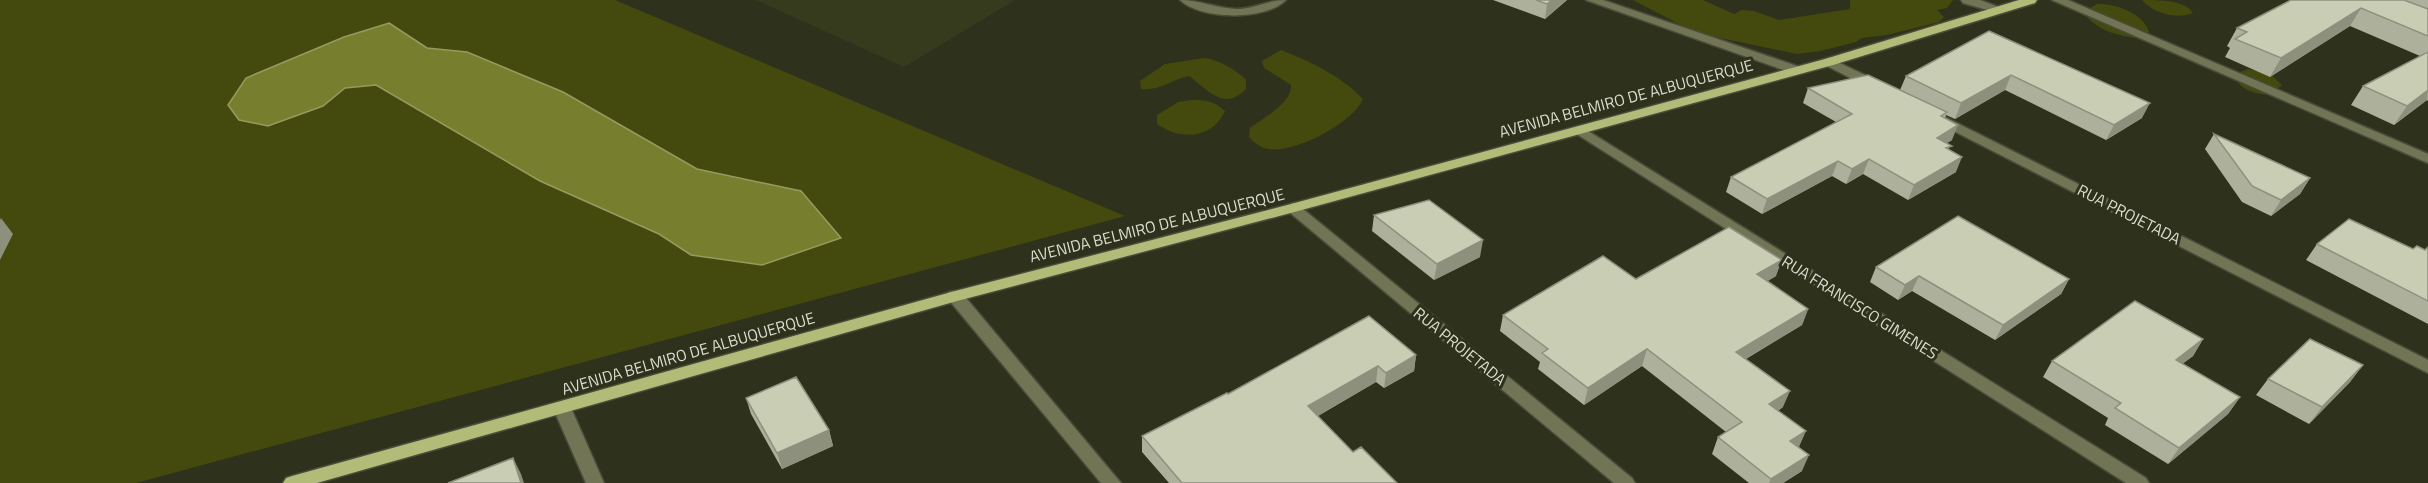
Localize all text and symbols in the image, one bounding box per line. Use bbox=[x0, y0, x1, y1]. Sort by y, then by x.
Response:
street label: AVENIDA BELMIRO DE ALBUQUERQUE bbox=[1496, 52, 1756, 144]
street label: RUA PROJETADA bbox=[2073, 178, 2185, 251]
street label: AVENIDA BELMIRO DE ALBUQUERQUE bbox=[1027, 182, 1287, 268]
street label: RUA FRANCISCO GIMENES bbox=[1777, 249, 1943, 365]
street label: RUA PROJETADA bbox=[1409, 301, 1512, 391]
street label: AVENIDA BELMIRO DE ALBUQUERQUE bbox=[559, 305, 817, 401]

